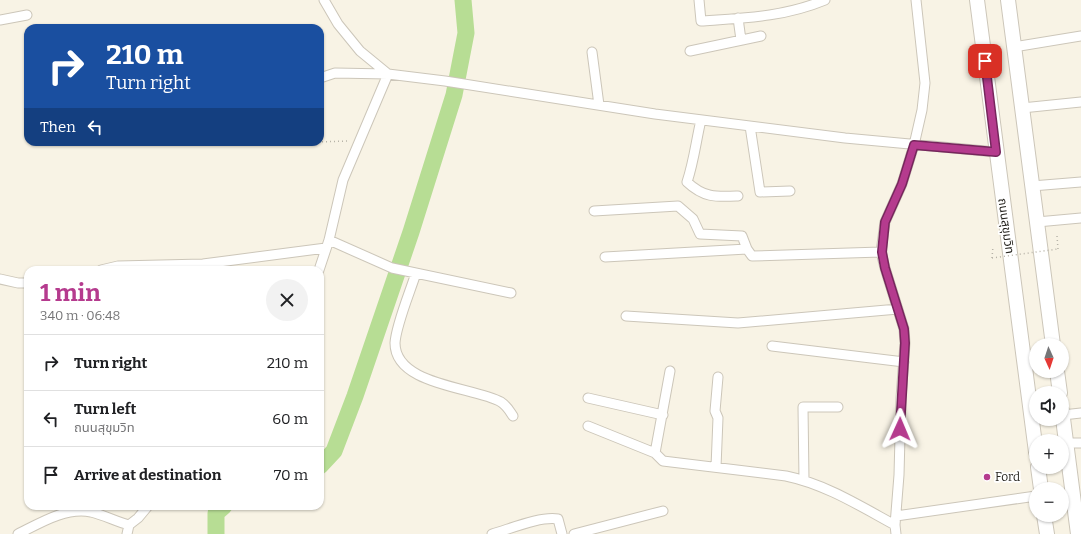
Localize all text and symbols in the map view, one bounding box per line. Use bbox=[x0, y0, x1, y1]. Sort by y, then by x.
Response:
text: 210 m bbox=[106, 38, 183, 71]
icon: right bbox=[40, 40, 92, 92]
pin bbox=[968, 44, 1002, 78]
icon: arrive bbox=[974, 50, 996, 72]
text: Turn right bbox=[106, 72, 191, 94]
icon: left bbox=[84, 116, 106, 138]
text: Then bbox=[40, 118, 76, 136]
street label: ถนนสุขุมวิท bbox=[995, 197, 1017, 255]
text: 1 min bbox=[40, 279, 101, 307]
button: close bbox=[266, 279, 308, 321]
text: 340 m · 06:48 bbox=[40, 308, 120, 323]
north arrow bbox=[1029, 338, 1069, 378]
map controls bbox=[1029, 338, 1069, 522]
icon: right bbox=[40, 352, 62, 374]
text: Turn right bbox=[74, 354, 147, 372]
text: 210 m bbox=[267, 354, 308, 372]
button: sound bbox=[1029, 386, 1069, 426]
text: Turn left bbox=[74, 400, 136, 418]
icon: left bbox=[40, 408, 62, 430]
position arrow bbox=[879, 408, 921, 450]
text: 60 m bbox=[272, 410, 308, 428]
text: ถนนสุขุมวิท bbox=[74, 420, 135, 435]
button: + bbox=[1029, 434, 1069, 474]
icon: arrive bbox=[40, 464, 62, 486]
text: Arrive at destination bbox=[74, 466, 221, 484]
text: 70 m bbox=[274, 466, 308, 484]
place label: Ford bbox=[995, 470, 1020, 484]
marker: Ford bbox=[982, 472, 992, 482]
button: − bbox=[1029, 482, 1069, 522]

